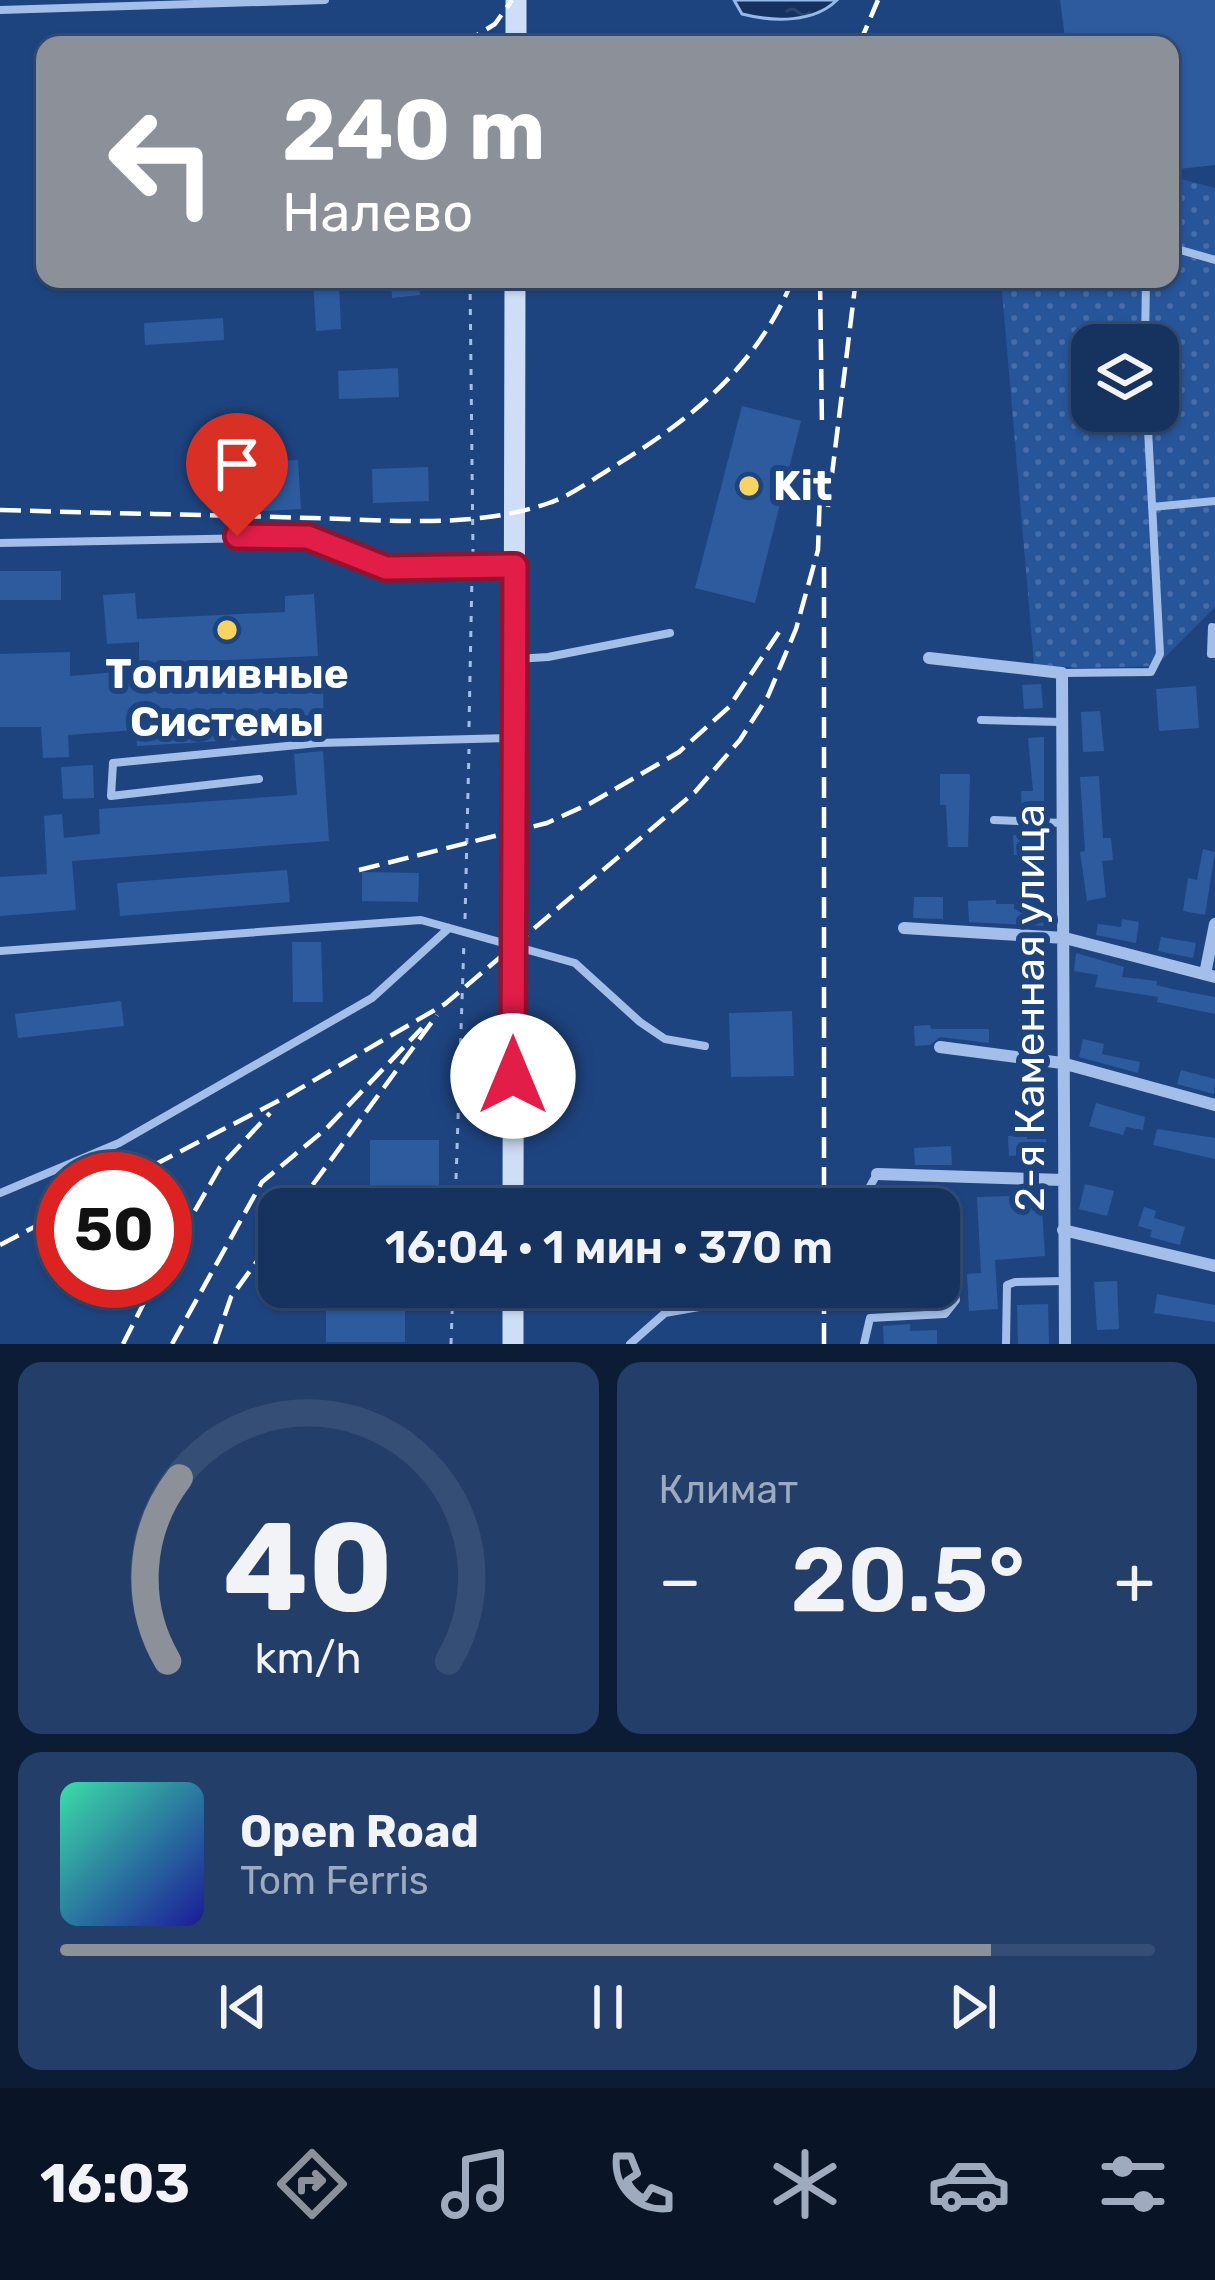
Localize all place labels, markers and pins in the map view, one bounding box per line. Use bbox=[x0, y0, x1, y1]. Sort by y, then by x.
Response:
pin bbox=[186, 413, 288, 536]
place label: Kit bbox=[773, 461, 832, 511]
marker: Kit bbox=[736, 473, 762, 499]
marker: Топливные Системы bbox=[214, 617, 240, 643]
place label: Топливные Системы bbox=[105, 649, 349, 747]

